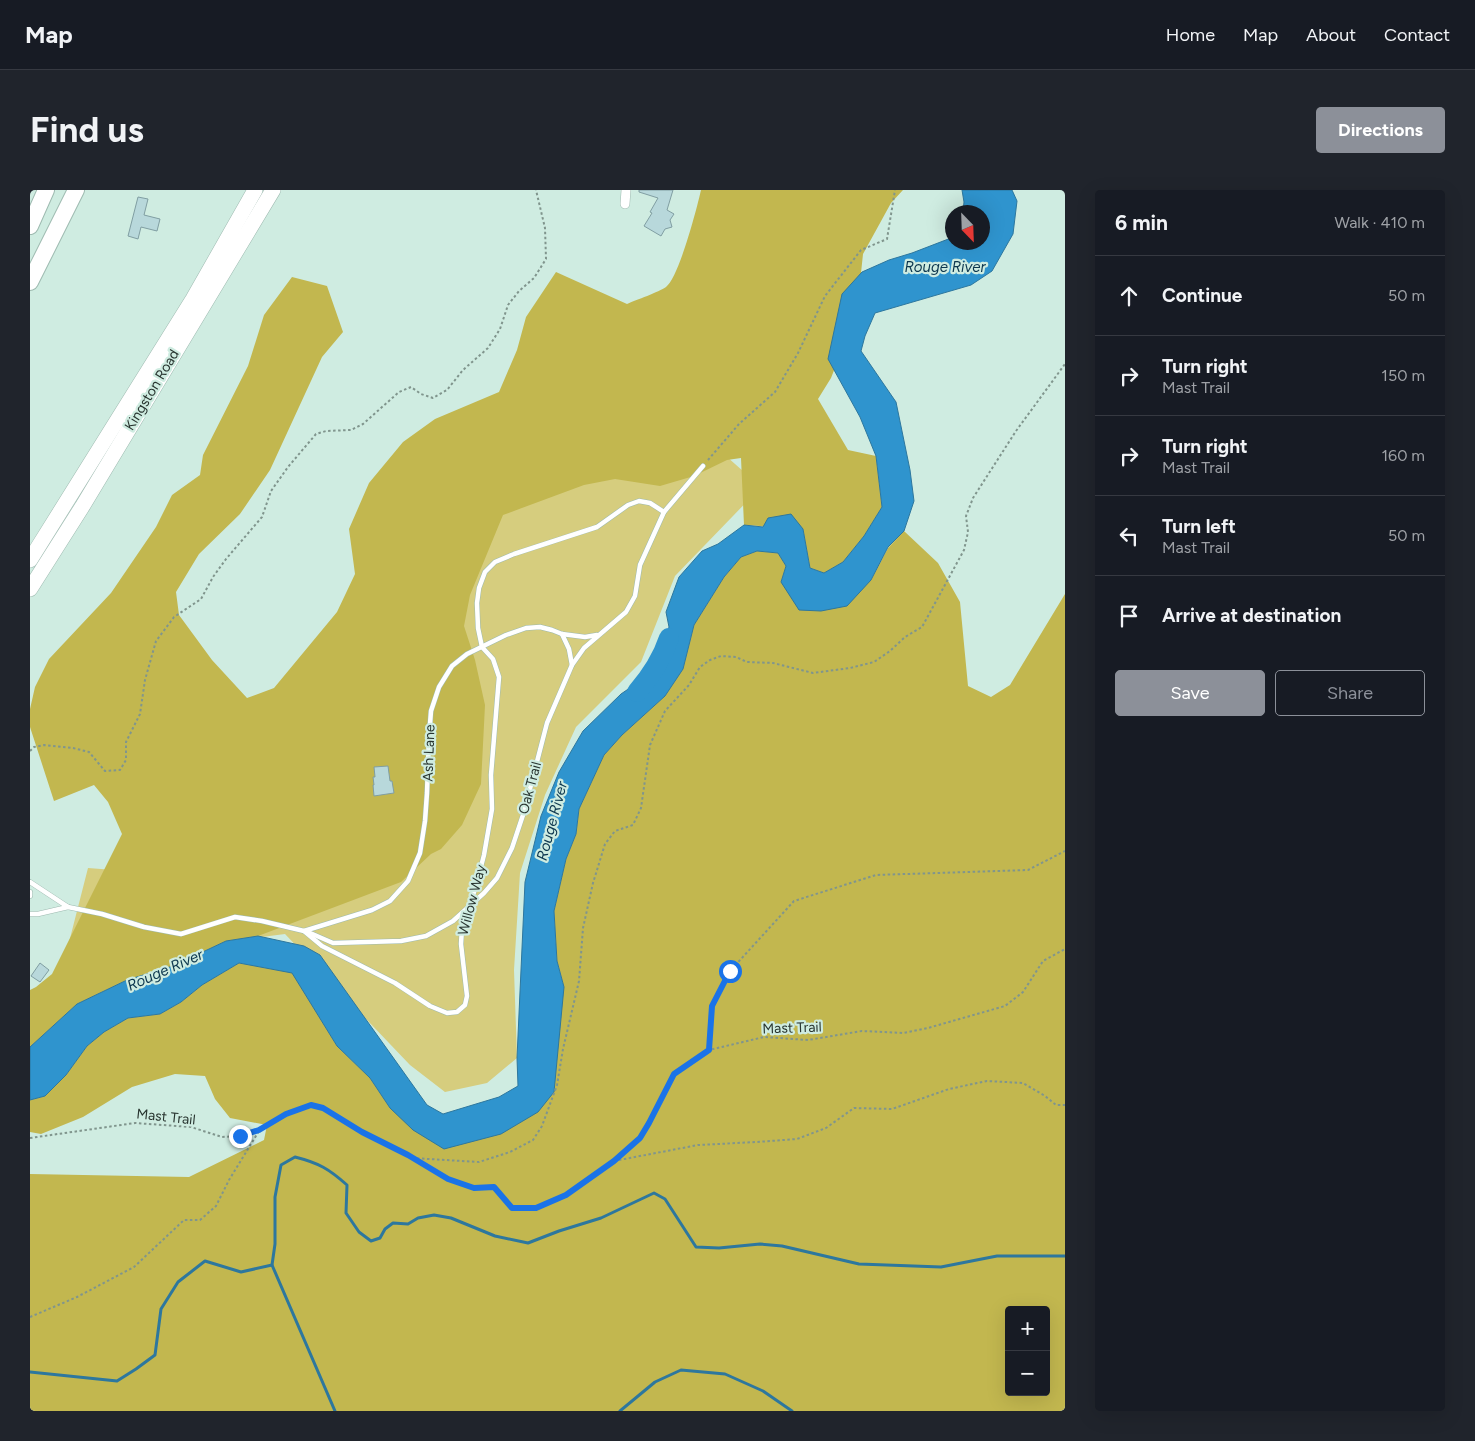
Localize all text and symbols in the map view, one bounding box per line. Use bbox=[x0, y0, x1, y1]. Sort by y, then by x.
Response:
text: Map bbox=[25, 20, 73, 49]
text: Home bbox=[1166, 24, 1215, 46]
text: Map bbox=[1243, 24, 1278, 46]
text: About bbox=[1306, 24, 1356, 46]
text: Contact bbox=[1384, 24, 1450, 46]
button: Directions bbox=[1316, 107, 1445, 153]
text: Find us bbox=[30, 109, 144, 151]
north arrow bbox=[945, 205, 990, 250]
text: 6 min bbox=[1115, 210, 1168, 235]
text: Walk · 410 m bbox=[1335, 213, 1425, 232]
water label: Rouge River bbox=[904, 258, 986, 276]
icon: ahead bbox=[1115, 282, 1143, 310]
text: Continue bbox=[1162, 284, 1242, 307]
text: 50 m bbox=[1388, 286, 1425, 305]
street label: Kingston Road bbox=[121, 347, 183, 433]
text: Turn right bbox=[1162, 355, 1248, 378]
icon: right bbox=[1115, 362, 1143, 390]
text: 150 m bbox=[1381, 366, 1425, 385]
text: Mast Trail bbox=[1162, 378, 1230, 397]
text: Turn right bbox=[1162, 435, 1248, 458]
icon: right bbox=[1115, 442, 1143, 470]
text: 160 m bbox=[1382, 446, 1425, 465]
text: Mast Trail bbox=[1162, 458, 1230, 477]
text: Turn left bbox=[1162, 515, 1236, 538]
icon: left bbox=[1115, 522, 1143, 550]
text: 50 m bbox=[1388, 526, 1425, 545]
text: Mast Trail bbox=[1162, 538, 1230, 557]
icon: arrive bbox=[1115, 602, 1143, 630]
text: Arrive at destination bbox=[1162, 604, 1341, 627]
button: Save bbox=[1115, 670, 1265, 716]
button: Share bbox=[1275, 670, 1425, 716]
street label: Ash Lane bbox=[420, 724, 439, 782]
street label: Oak Trail bbox=[515, 760, 545, 816]
water label: Rouge River bbox=[533, 779, 571, 862]
street label: Willow Way bbox=[454, 862, 490, 937]
water label: Rouge River bbox=[124, 945, 206, 995]
route start bbox=[719, 960, 742, 983]
street label: Mast Trail bbox=[762, 1018, 822, 1038]
street label: Mast Trail bbox=[136, 1105, 196, 1129]
route end bbox=[229, 1125, 252, 1148]
map controls bbox=[1005, 1306, 1050, 1396]
button: + bbox=[1005, 1306, 1050, 1351]
button: − bbox=[1005, 1351, 1050, 1396]

